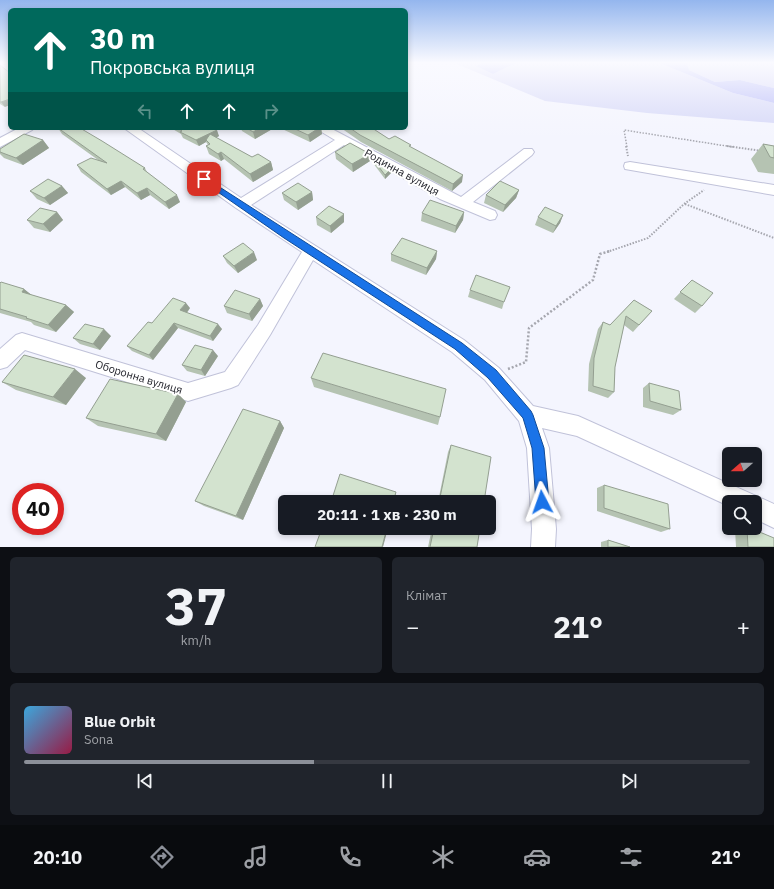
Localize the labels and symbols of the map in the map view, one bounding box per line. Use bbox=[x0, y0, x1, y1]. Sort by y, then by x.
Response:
street label: Родинна вулиця bbox=[362, 146, 442, 198]
pin bbox=[187, 162, 221, 196]
street label: Оборонна вулиця bbox=[94, 357, 184, 397]
north arrow bbox=[722, 447, 762, 487]
position arrow bbox=[521, 481, 563, 523]
speed limit sign: 40 bbox=[12, 483, 64, 535]

